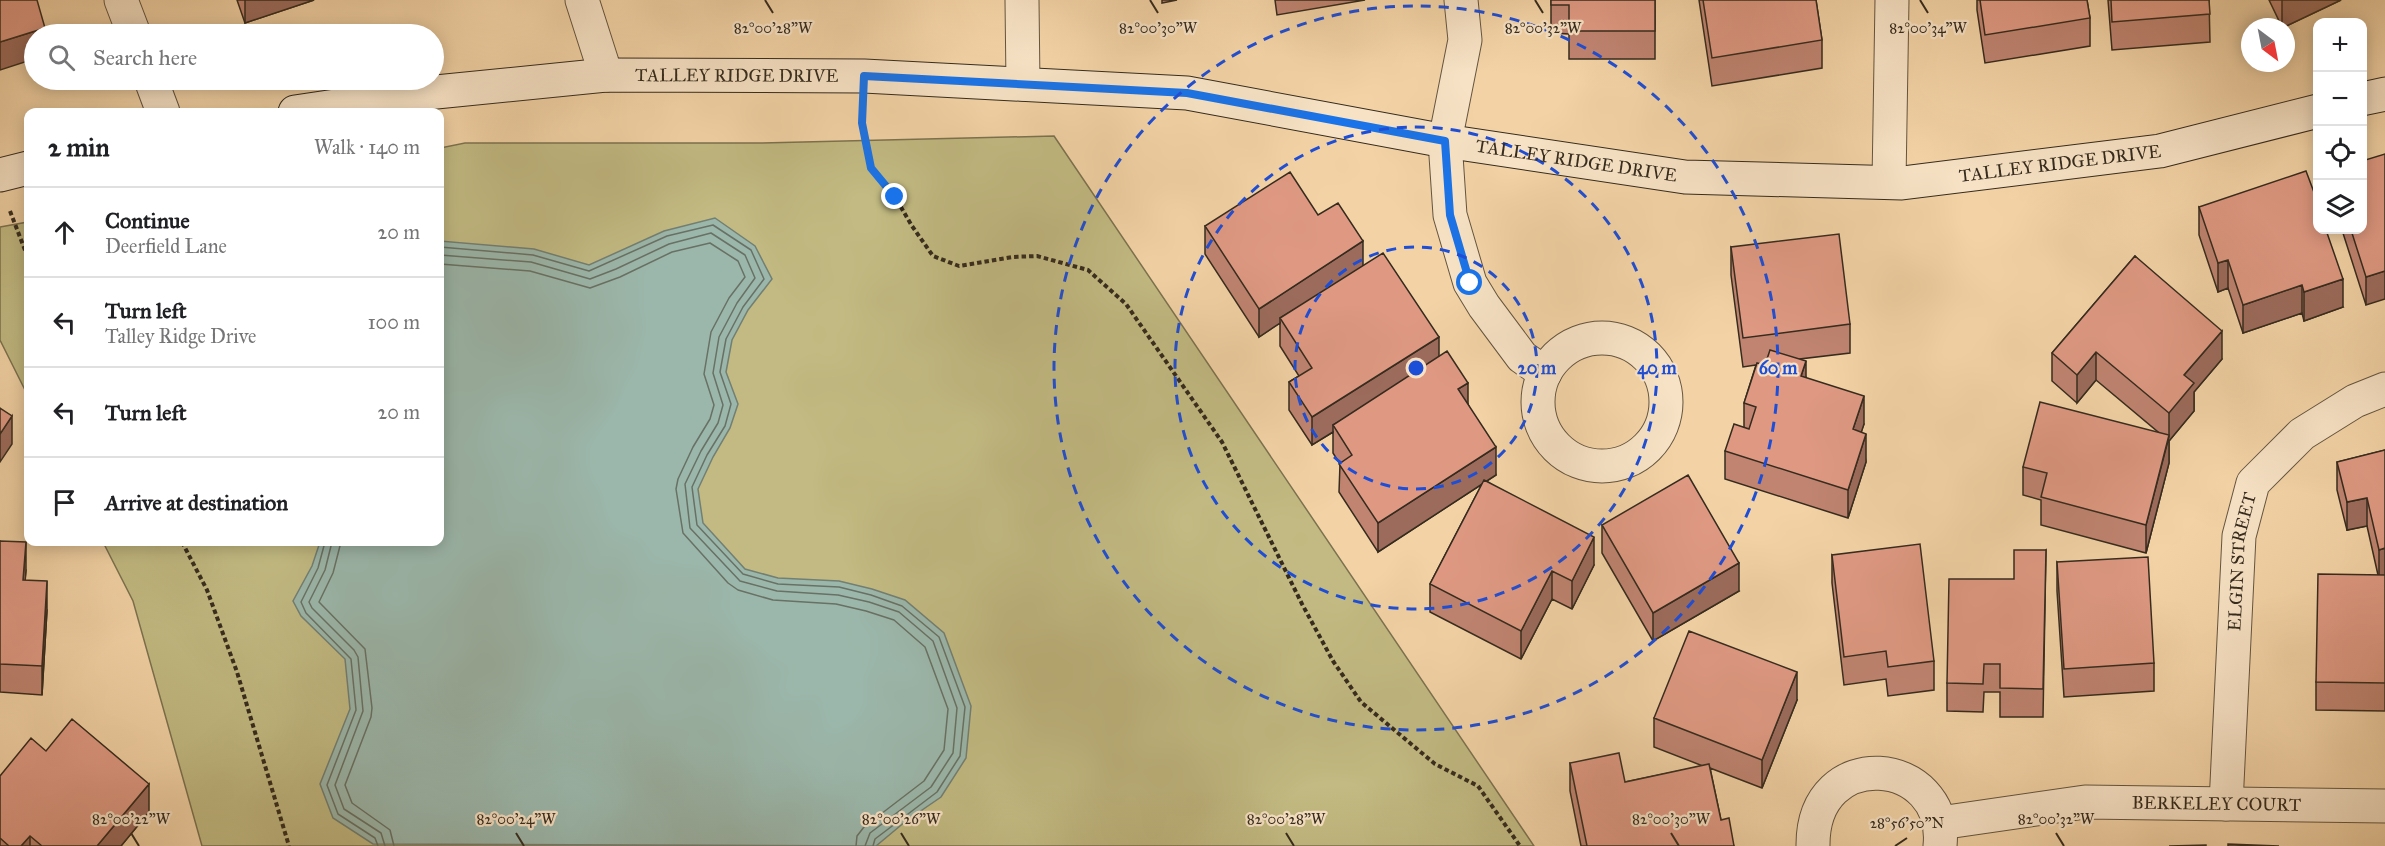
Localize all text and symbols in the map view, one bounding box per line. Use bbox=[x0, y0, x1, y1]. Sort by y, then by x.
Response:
north arrow bbox=[2241, 18, 2295, 72]
map controls bbox=[2313, 18, 2367, 234]
button: + bbox=[2313, 18, 2367, 72]
text: 82°00'28"W bbox=[734, 19, 813, 37]
text: 82°00'30"W bbox=[1119, 19, 1198, 37]
text: 82°00'32"W bbox=[1505, 19, 1582, 37]
text: 82°00'34"W bbox=[1889, 19, 1968, 37]
search box bbox=[24, 24, 444, 90]
icon: search bbox=[45, 41, 78, 74]
text: Search here bbox=[93, 44, 197, 71]
street label: TALLEY RIDGE DRIVE bbox=[635, 64, 839, 87]
button: − bbox=[2313, 72, 2367, 126]
button: locate bbox=[2313, 126, 2367, 180]
text: 2 min bbox=[48, 131, 109, 163]
text: Walk · 140 m bbox=[314, 135, 420, 159]
street label: TALLEY RIDGE DRIVE bbox=[1474, 135, 1679, 187]
street label: TALLEY RIDGE DRIVE bbox=[1958, 140, 2162, 187]
button: layers bbox=[2313, 180, 2367, 234]
route end bbox=[881, 183, 907, 209]
text: Continue bbox=[105, 207, 190, 234]
icon: ahead bbox=[48, 216, 81, 249]
text: 20 m bbox=[377, 220, 420, 244]
text: Deerfield Lane bbox=[105, 234, 227, 258]
route start bbox=[1456, 269, 1482, 295]
text: Turn left bbox=[105, 297, 187, 324]
icon: left bbox=[48, 306, 81, 339]
text: 100 m bbox=[368, 310, 420, 334]
text: Talley Ridge Drive bbox=[105, 324, 256, 348]
text: 20 m bbox=[1518, 357, 1557, 379]
text: 40 m bbox=[1637, 357, 1678, 380]
text: 60 m bbox=[1759, 357, 1798, 379]
centre of rings bbox=[1406, 358, 1426, 378]
icon: left bbox=[48, 396, 81, 429]
text: Turn left bbox=[105, 399, 187, 426]
text: 20 m bbox=[377, 400, 420, 424]
icon: arrive bbox=[48, 486, 81, 519]
text: Arrive at destination bbox=[105, 489, 288, 516]
street label: ELGIN STREET bbox=[2223, 490, 2261, 632]
street label: BERKELEY COURT bbox=[2132, 792, 2301, 816]
text: 82°00'22"W bbox=[92, 810, 171, 828]
text: 82°00'24"W bbox=[477, 810, 556, 828]
text: 82°00'26"W bbox=[862, 810, 941, 828]
text: 82°00'28"W bbox=[1247, 810, 1326, 828]
text: 82°00'30"W bbox=[1632, 810, 1711, 828]
text: 82°00'32"W bbox=[2018, 810, 2095, 828]
text: 28°56'50"N bbox=[1870, 814, 1945, 832]

